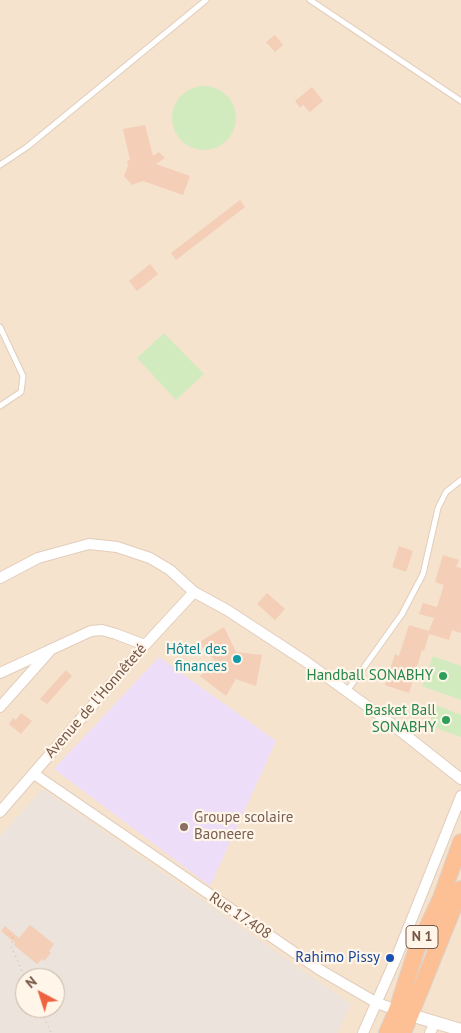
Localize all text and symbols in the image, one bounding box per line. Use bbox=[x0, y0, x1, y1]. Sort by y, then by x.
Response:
street label: Avenue de l'Honnêteté bbox=[42, 640, 150, 762]
place label: Hôtel des finances bbox=[166, 641, 227, 676]
marker: Hôtel des finances bbox=[231, 653, 243, 665]
place label: Handball SONABHY bbox=[307, 667, 433, 685]
marker: Handball SONABHY bbox=[437, 670, 449, 682]
place label: Basket Ball SONABHY bbox=[365, 702, 436, 737]
marker: Basket Ball SONABHY bbox=[440, 714, 452, 726]
place label: Groupe scolaire Baoneere bbox=[194, 809, 293, 844]
marker: Groupe scolaire Baoneere bbox=[178, 821, 190, 833]
street label: Rue 17.408 bbox=[206, 889, 274, 943]
road number: N 1 bbox=[406, 926, 438, 949]
place label: Rahimo Pissy bbox=[295, 949, 380, 967]
marker: Rahimo Pissy bbox=[384, 952, 396, 964]
north arrow bbox=[15, 968, 65, 1018]
text: N bbox=[22, 972, 40, 992]

